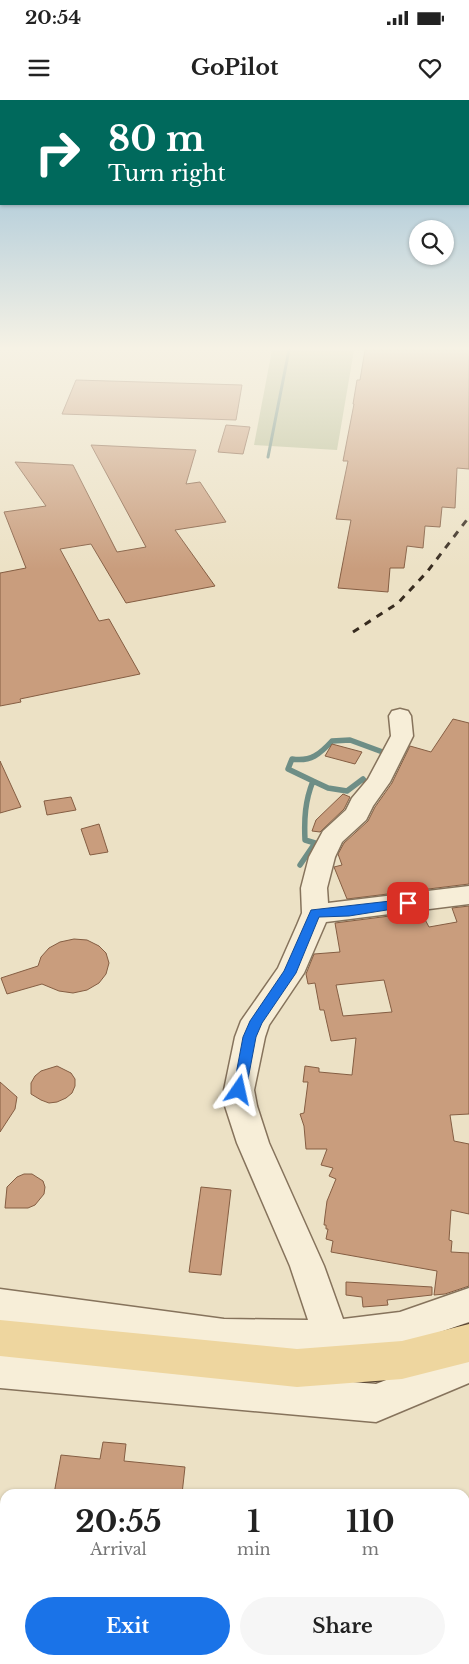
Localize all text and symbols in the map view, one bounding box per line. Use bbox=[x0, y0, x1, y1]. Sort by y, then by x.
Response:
text: 20:54 bbox=[25, 6, 81, 29]
icon: menu bbox=[25, 54, 53, 82]
text: GoPilot bbox=[191, 54, 278, 81]
icon: heart bbox=[416, 54, 444, 82]
text: 80 m bbox=[108, 117, 205, 160]
icon: right bbox=[25, 120, 90, 185]
text: Turn right bbox=[108, 160, 226, 187]
map controls bbox=[409, 220, 454, 265]
button: search bbox=[409, 220, 454, 265]
pin bbox=[387, 882, 429, 924]
icon: arrive bbox=[394, 889, 422, 917]
position arrow bbox=[212, 1063, 264, 1115]
text: 20:55 bbox=[75, 1503, 162, 1540]
text: 1 bbox=[247, 1503, 260, 1540]
text: 110 bbox=[346, 1503, 395, 1540]
text: Arrival bbox=[90, 1539, 147, 1559]
text: min bbox=[237, 1539, 271, 1559]
text: m bbox=[362, 1539, 379, 1559]
button: Exit bbox=[25, 1597, 230, 1655]
button: Share bbox=[240, 1597, 445, 1655]

